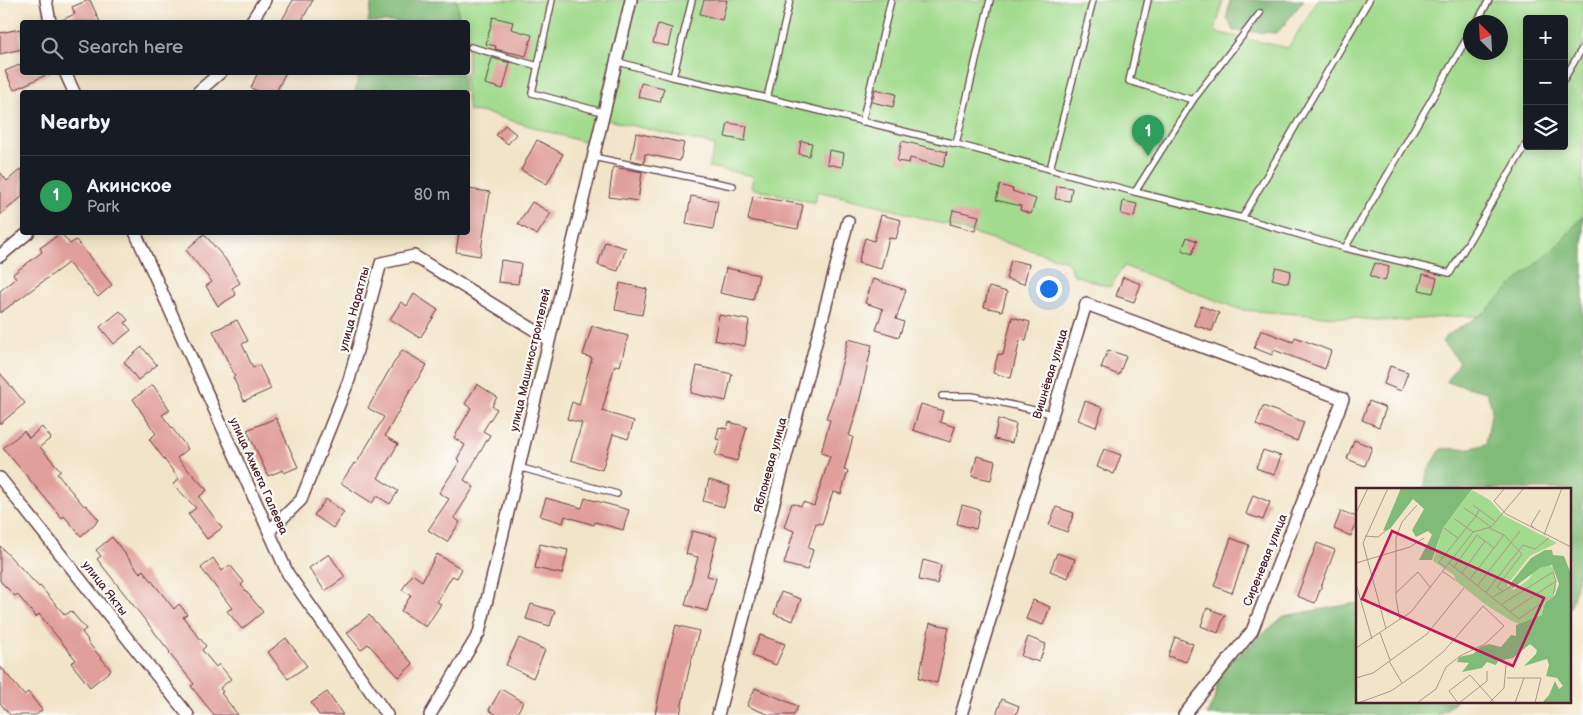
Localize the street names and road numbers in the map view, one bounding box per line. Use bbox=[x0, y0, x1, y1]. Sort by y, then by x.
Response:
street label: улица Наратлы bbox=[336, 265, 373, 353]
street label: улица Машиностроителей bbox=[507, 287, 554, 433]
street label: Вишнёвая улица bbox=[1030, 327, 1071, 421]
street label: улица Ахмета Галеева bbox=[226, 415, 291, 537]
street label: Яблоневая улица bbox=[751, 416, 790, 514]
street label: Сиреневая улица bbox=[1240, 512, 1291, 609]
street label: улица Якты bbox=[79, 558, 131, 619]

